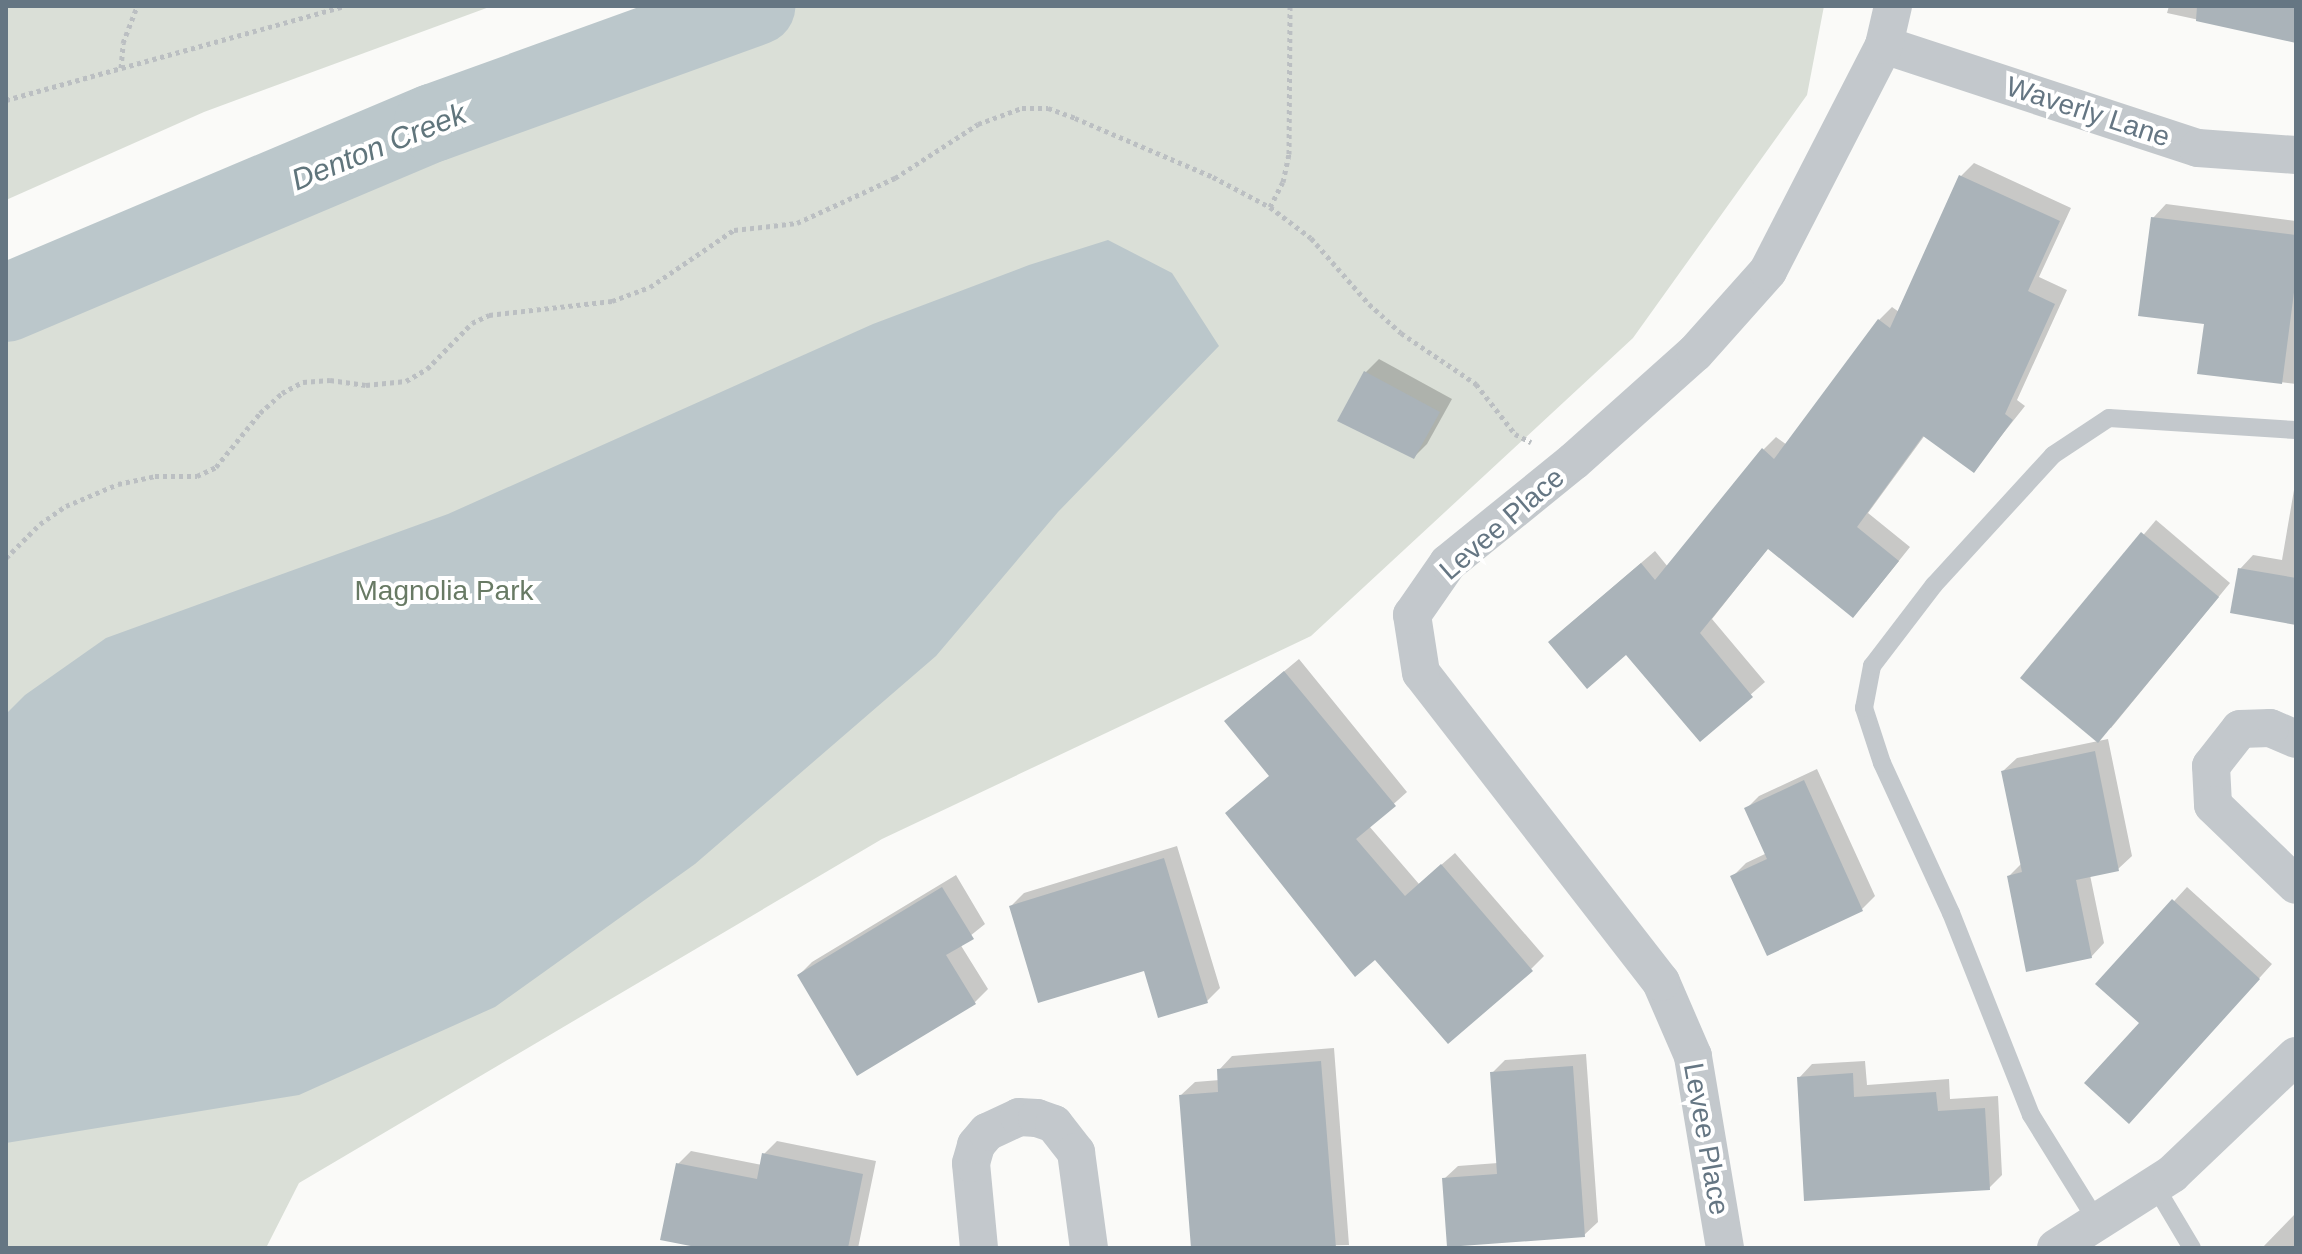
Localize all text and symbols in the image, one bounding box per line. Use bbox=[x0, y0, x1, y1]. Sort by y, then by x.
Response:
street label: Waverly Lane bbox=[2002, 70, 2174, 154]
water label: Denton Creek bbox=[286, 96, 472, 198]
street label: Levee Place bbox=[1433, 461, 1571, 587]
park label: Magnolia Park bbox=[355, 574, 533, 608]
street label: Levee Place bbox=[1676, 1060, 1736, 1218]

